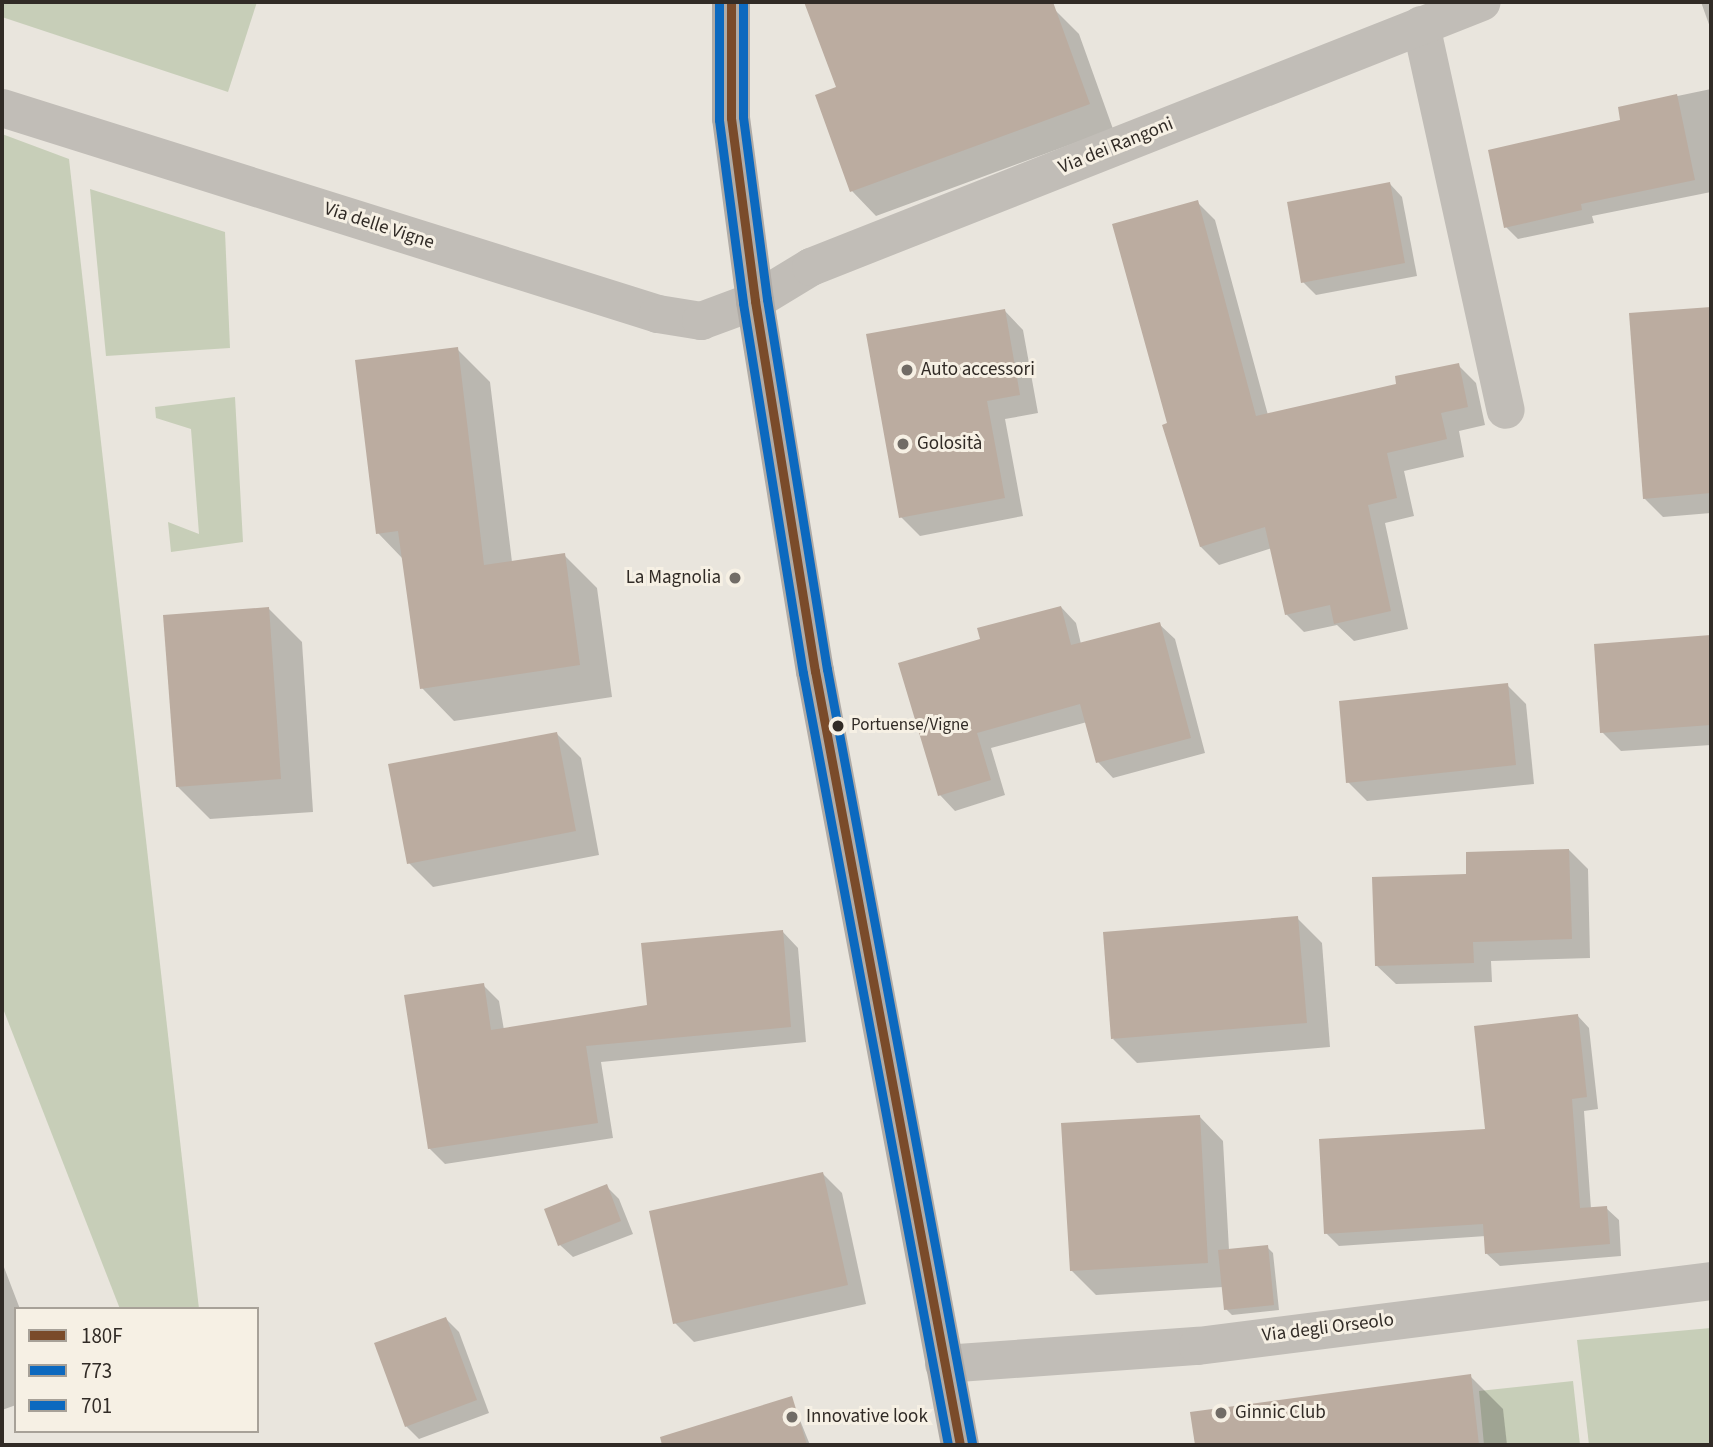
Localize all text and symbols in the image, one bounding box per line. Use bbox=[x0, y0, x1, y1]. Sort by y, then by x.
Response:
street label: Via dei Rangoni bbox=[1055, 113, 1177, 179]
street label: Via delle Vigne bbox=[321, 197, 437, 255]
place label: Auto accessori bbox=[921, 359, 1035, 381]
marker: Auto accessori bbox=[899, 362, 915, 378]
place label: Golosità bbox=[917, 433, 982, 455]
marker: Golosità bbox=[895, 436, 911, 452]
place label: La Magnolia bbox=[626, 567, 721, 589]
marker: La Magnolia bbox=[727, 570, 743, 586]
place label: Portuense/Vigne bbox=[851, 716, 969, 736]
marker: Portuense/Vigne bbox=[831, 719, 845, 733]
legend bbox=[14, 1307, 259, 1433]
street label: Via degli Orseolo bbox=[1261, 1309, 1395, 1347]
text: 180F bbox=[81, 1321, 123, 1351]
text: 773 bbox=[81, 1356, 112, 1386]
text: 701 bbox=[81, 1391, 112, 1421]
place label: Ginnic Club bbox=[1235, 1402, 1326, 1424]
marker: Ginnic Club bbox=[1213, 1405, 1229, 1421]
place label: Innovative look bbox=[806, 1406, 928, 1428]
marker: Innovative look bbox=[784, 1409, 800, 1425]

